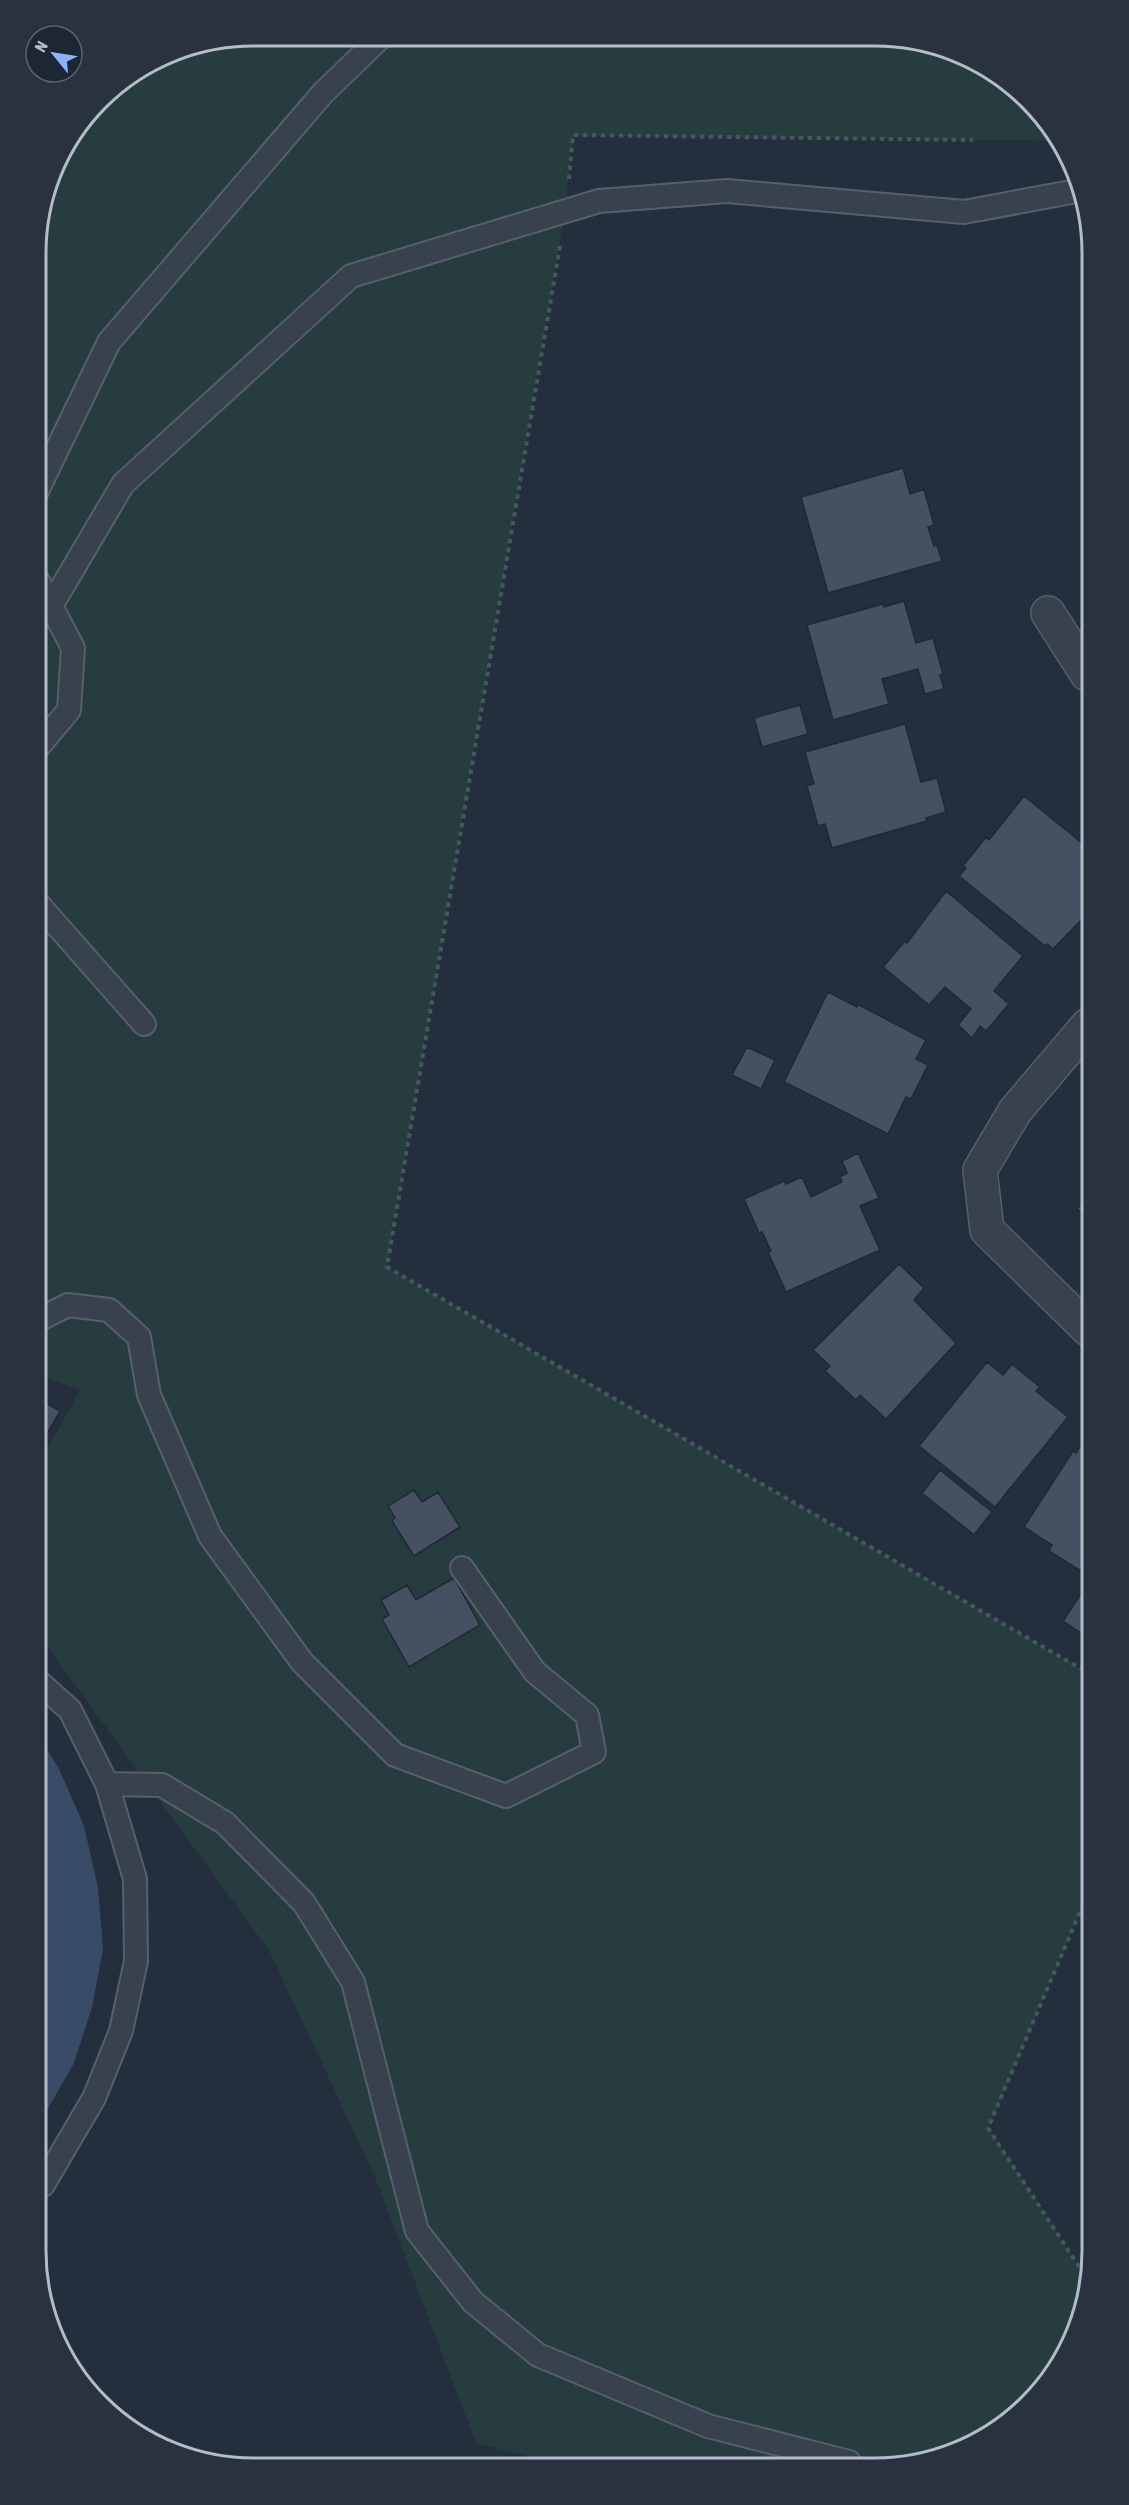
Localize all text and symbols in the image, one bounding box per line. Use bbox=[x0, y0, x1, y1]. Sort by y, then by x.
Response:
north arrow bbox=[24, 24, 84, 84]
text: N bbox=[31, 38, 51, 55]

